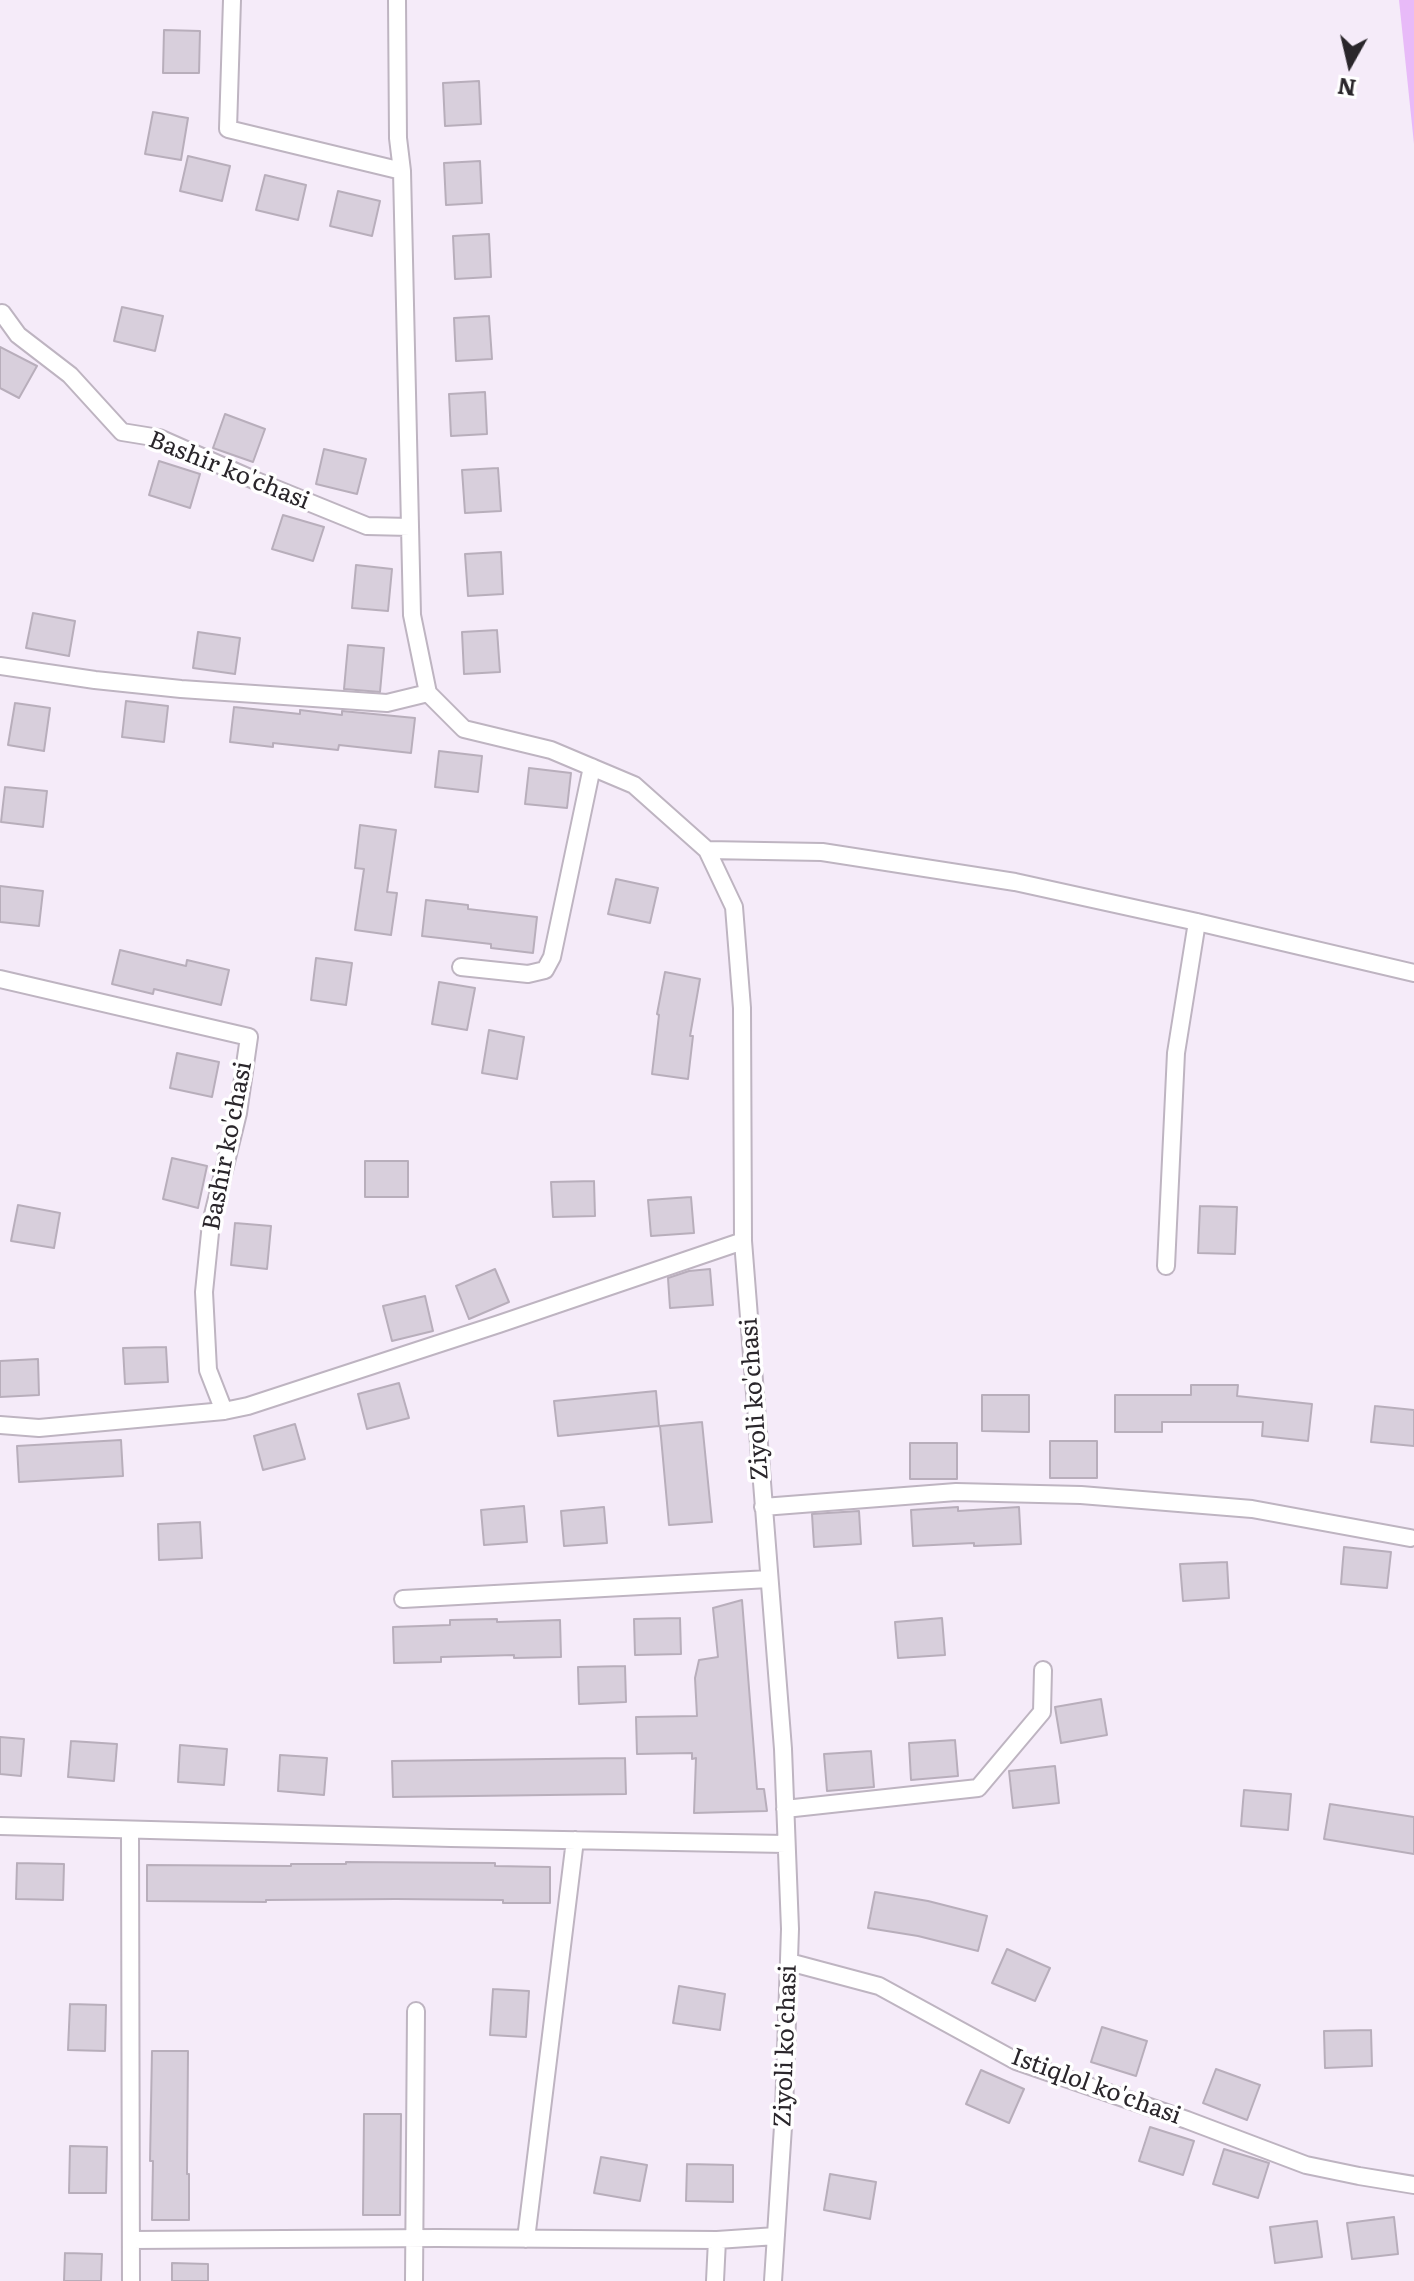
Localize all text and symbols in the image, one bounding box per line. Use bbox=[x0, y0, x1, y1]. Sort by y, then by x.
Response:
north arrow bbox=[1310, 24, 1390, 104]
text: N bbox=[1335, 71, 1358, 106]
street label: Bashir ko'chasi bbox=[144, 426, 314, 516]
street label: Bashir ko'chasi bbox=[198, 1059, 258, 1233]
street label: Ziyoli ko'chasi bbox=[735, 1317, 775, 1481]
street label: Ziyoli ko'chasi bbox=[769, 1964, 803, 2128]
street label: Istiqlol ko'chasi bbox=[1007, 2043, 1185, 2131]

